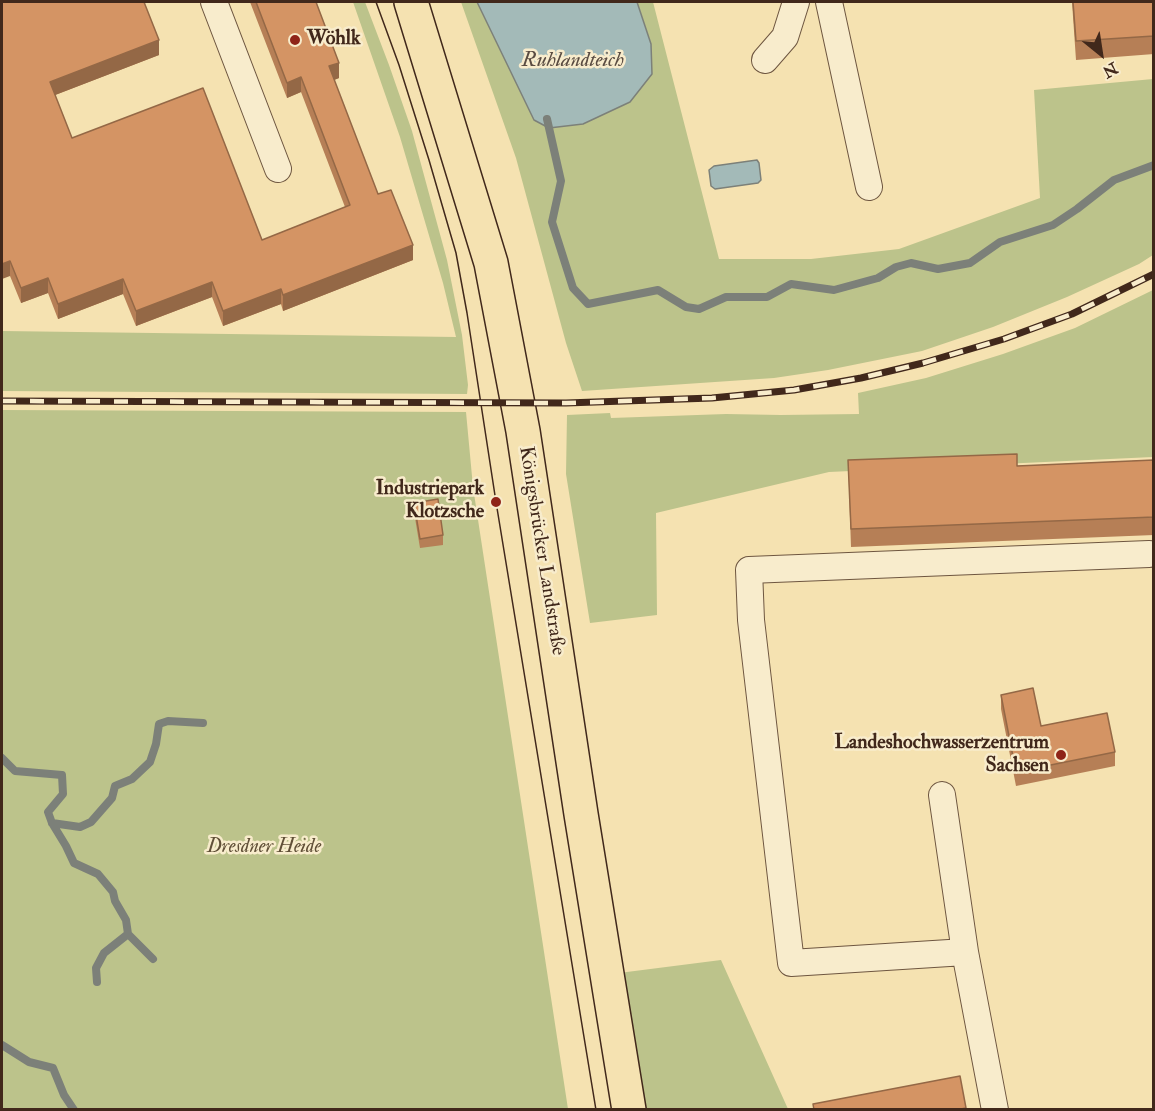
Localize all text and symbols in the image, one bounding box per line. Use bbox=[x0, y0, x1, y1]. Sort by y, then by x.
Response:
north arrow bbox=[1071, 24, 1131, 84]
place label: Wöhlk bbox=[307, 28, 361, 52]
marker: Wöhlk bbox=[288, 33, 302, 47]
water label: Ruhlandteich bbox=[522, 48, 624, 74]
text: N bbox=[1099, 57, 1121, 82]
street label: Königsbrücker Landstraße bbox=[513, 445, 569, 657]
place label: Industriepark Klotzsche bbox=[376, 478, 484, 525]
marker: Industriepark Klotzsche bbox=[489, 495, 503, 509]
place label: Landeshochwasserzentrum Sachsen bbox=[835, 732, 1049, 779]
marker: Landeshochwasserzentrum Sachsen bbox=[1054, 748, 1068, 762]
park label: Dresdner Heide bbox=[207, 836, 321, 860]

